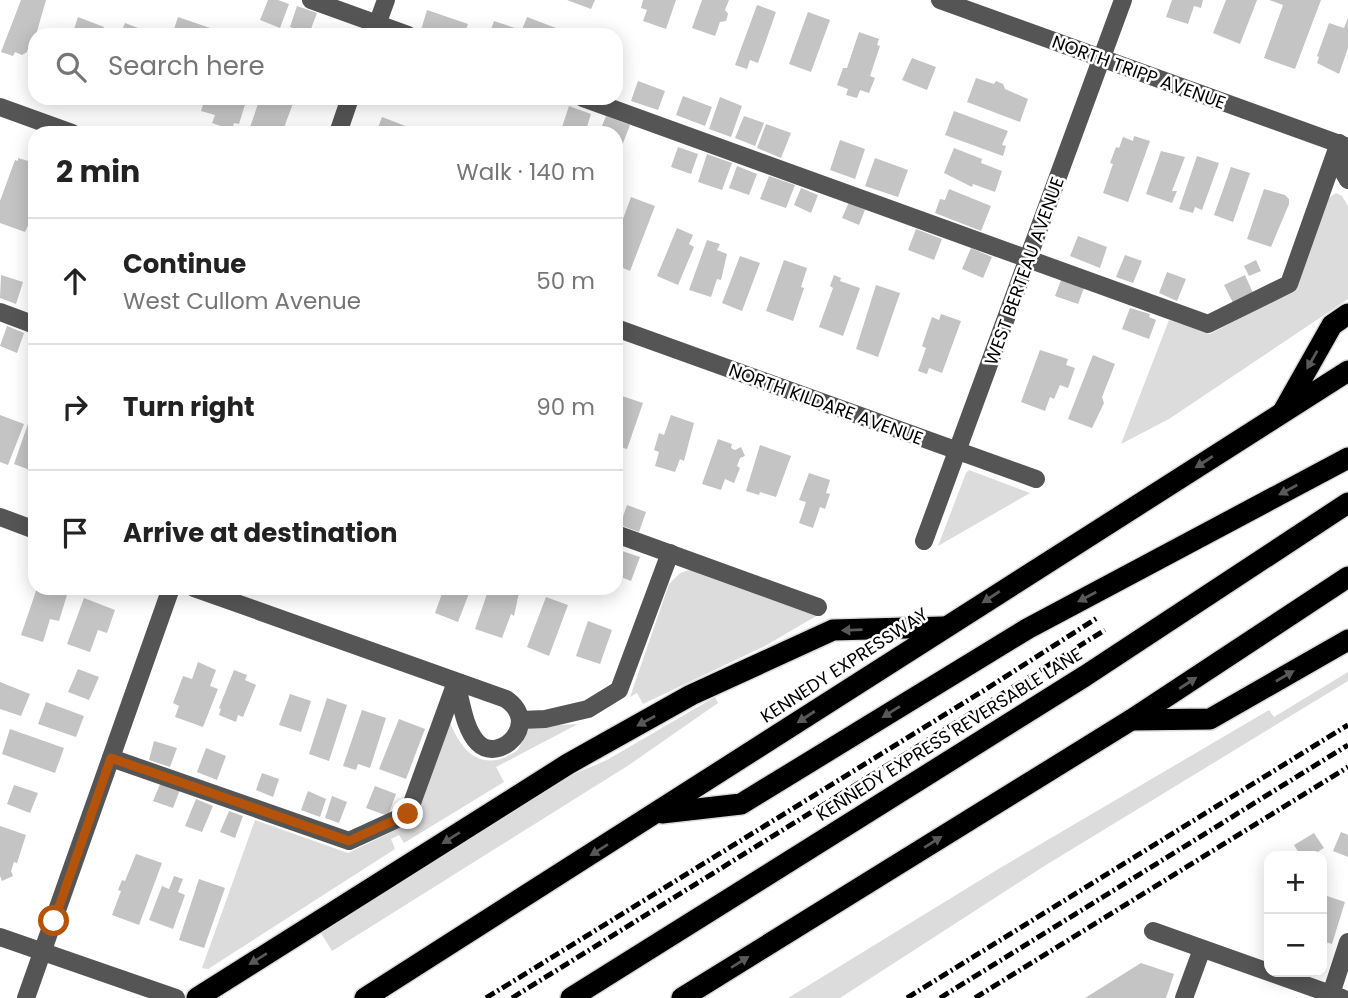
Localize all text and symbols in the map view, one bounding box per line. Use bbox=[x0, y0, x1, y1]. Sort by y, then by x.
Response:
search box bbox=[28, 28, 623, 105]
street label: NORTH TRIPP AVENUE bbox=[1049, 29, 1229, 115]
icon: search bbox=[52, 48, 90, 86]
text: Search here bbox=[108, 48, 265, 84]
text: 2 min bbox=[56, 150, 140, 193]
text: Walk · 140 m bbox=[456, 156, 595, 188]
street label: WEST BERTEAU AVENUE bbox=[978, 173, 1070, 369]
text: Continue bbox=[123, 246, 246, 282]
icon: ahead bbox=[56, 262, 94, 300]
text: 50 m bbox=[536, 265, 595, 297]
text: West Cullom Avenue bbox=[123, 285, 361, 317]
one-way arrow bbox=[1306, 350, 1318, 370]
street label: NORTH KILDARE AVENUE bbox=[725, 357, 927, 451]
icon: right bbox=[56, 388, 94, 426]
text: Turn right bbox=[123, 389, 255, 425]
text: 90 m bbox=[536, 391, 595, 423]
one-way arrow bbox=[1194, 455, 1214, 468]
one-way arrow bbox=[1278, 485, 1298, 496]
icon: arrive bbox=[56, 514, 94, 552]
text: Arrive at destination bbox=[123, 515, 398, 551]
one-way arrow bbox=[982, 591, 1001, 604]
one-way arrow bbox=[1077, 591, 1097, 603]
street label: KENNEDY EXPRESSWAY bbox=[755, 601, 933, 729]
one-way arrow bbox=[841, 624, 863, 635]
street label: KENNEDY EXPRESS REVERSABLE LANE bbox=[811, 641, 1087, 827]
one-way arrow bbox=[1276, 670, 1295, 682]
one-way arrow bbox=[1178, 676, 1198, 689]
one-way arrow bbox=[881, 706, 900, 719]
one-way arrow bbox=[796, 710, 815, 723]
one-way arrow bbox=[636, 715, 655, 727]
route end bbox=[392, 798, 423, 829]
one-way arrow bbox=[441, 831, 460, 844]
one-way arrow bbox=[924, 836, 943, 849]
one-way arrow bbox=[589, 844, 608, 857]
map controls bbox=[1264, 851, 1327, 977]
button: + bbox=[1264, 851, 1327, 914]
route start bbox=[38, 905, 69, 936]
button: − bbox=[1264, 914, 1327, 977]
one-way arrow bbox=[249, 953, 268, 966]
one-way arrow bbox=[730, 956, 749, 969]

